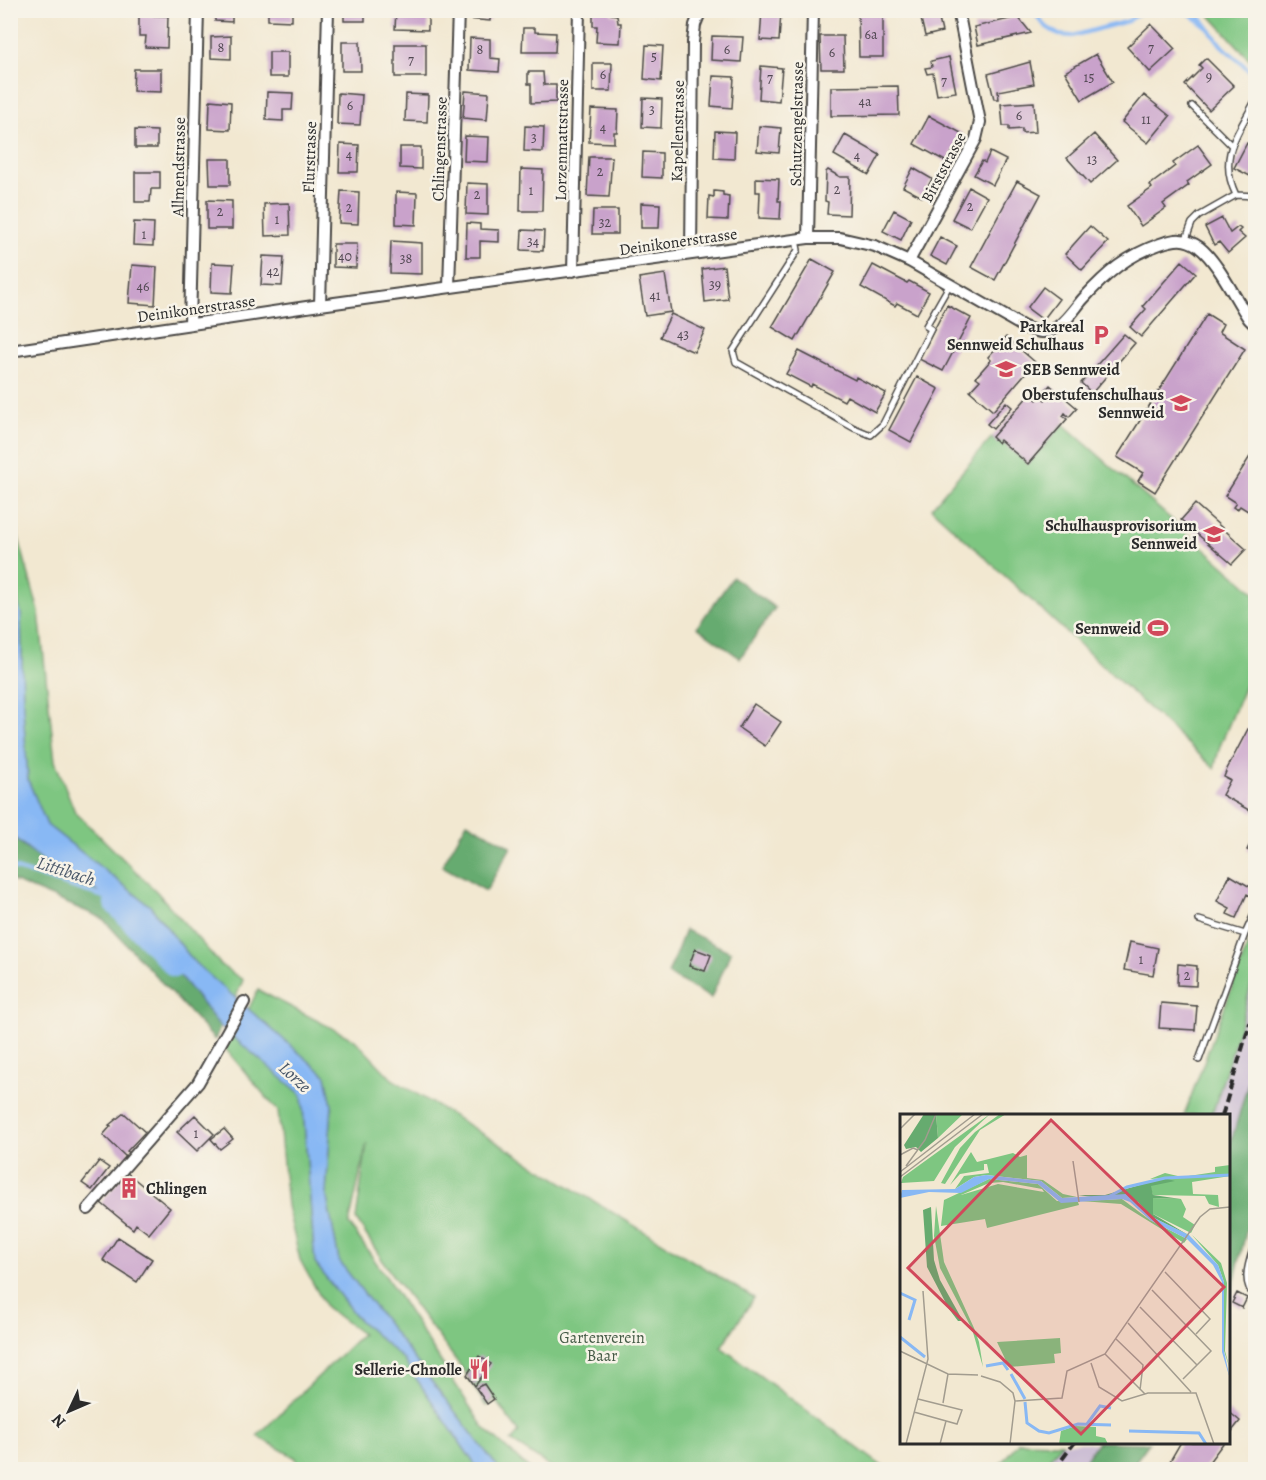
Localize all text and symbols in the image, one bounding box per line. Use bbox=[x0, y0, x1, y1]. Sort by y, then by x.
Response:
house number: 6a bbox=[865, 25, 878, 44]
house number: 8 bbox=[218, 38, 225, 57]
house number: 7 bbox=[1148, 39, 1154, 58]
house number: 8 bbox=[477, 40, 484, 59]
house number: 6 bbox=[724, 40, 730, 59]
house number: 6 bbox=[829, 43, 835, 62]
house number: 5 bbox=[651, 47, 657, 66]
house number: 7 bbox=[408, 51, 414, 70]
street label: Schutzengelstrasse bbox=[785, 61, 809, 187]
house number: 6 bbox=[600, 65, 606, 84]
house number: 9 bbox=[1206, 67, 1212, 86]
house number: 15 bbox=[1084, 68, 1094, 87]
house number: 7 bbox=[767, 69, 773, 88]
house number: 7 bbox=[941, 72, 947, 91]
street label: Lorzenmattstrasse bbox=[550, 79, 574, 201]
street label: Kapellenstrasse bbox=[666, 80, 690, 182]
house number: 4a bbox=[859, 92, 872, 111]
house number: 6 bbox=[347, 96, 353, 115]
street label: Chlingenstrasse bbox=[427, 96, 453, 202]
house number: 3 bbox=[649, 100, 655, 119]
house number: 6 bbox=[1016, 106, 1022, 125]
house number: 11 bbox=[1141, 110, 1151, 129]
street label: Allmendstrasse bbox=[167, 117, 191, 218]
house number: 4 bbox=[600, 118, 606, 137]
street label: Flurstrasse bbox=[298, 121, 322, 193]
house number: 3 bbox=[531, 128, 537, 147]
street label: Birststrasse bbox=[916, 128, 972, 207]
house number: 4 bbox=[346, 145, 352, 164]
house number: 4 bbox=[854, 146, 860, 165]
house number: 13 bbox=[1087, 150, 1097, 169]
house number: 2 bbox=[597, 162, 604, 181]
house number: 2 bbox=[834, 180, 841, 199]
house number: 1 bbox=[529, 181, 534, 200]
house number: 2 bbox=[474, 185, 481, 204]
house number: 2 bbox=[967, 197, 974, 216]
house number: 2 bbox=[346, 198, 353, 217]
house number: 2 bbox=[217, 202, 224, 221]
house number: 1 bbox=[275, 210, 280, 229]
house number: 32 bbox=[599, 213, 612, 232]
street label: Deinikonerstrasse bbox=[618, 223, 739, 261]
house number: 1 bbox=[142, 225, 147, 244]
house number: 34 bbox=[527, 232, 539, 251]
house number: 40 bbox=[338, 247, 352, 266]
house number: 38 bbox=[400, 249, 413, 268]
house number: 42 bbox=[267, 262, 280, 281]
house number: 39 bbox=[709, 275, 721, 294]
house number: 46 bbox=[137, 277, 149, 296]
house number: 41 bbox=[649, 286, 661, 305]
street label: Deinikonerstrasse bbox=[136, 290, 257, 328]
place label: Parkareal Sennweid Schulhaus bbox=[947, 316, 1085, 356]
parking icon: Parkareal Sennweid Schulhaus bbox=[1089, 323, 1113, 347]
house number: 43 bbox=[677, 325, 689, 344]
school or university icon: SEB Sennweid bbox=[994, 357, 1018, 381]
place label: SEB Sennweid bbox=[1023, 359, 1120, 381]
place label: Oberstufenschulhaus Sennweid bbox=[1022, 384, 1164, 424]
school or university icon: Oberstufenschulhaus Sennweid bbox=[1169, 391, 1193, 415]
place label: Schulhausprovisorium Sennweid bbox=[1045, 515, 1198, 555]
school or university icon: Schulhausprovisorium Sennweid bbox=[1202, 522, 1226, 546]
sports icon: Sennweid bbox=[1146, 616, 1170, 640]
place label: Sennweid bbox=[1075, 618, 1141, 640]
water label: Littibach bbox=[34, 850, 98, 892]
house number: 1 bbox=[1139, 950, 1144, 969]
house number: 2 bbox=[1184, 966, 1191, 985]
water label: Lorze bbox=[274, 1056, 317, 1098]
inset map bbox=[900, 1114, 1230, 1444]
house number: 1 bbox=[194, 1124, 199, 1143]
building icon: Chlingen bbox=[117, 1176, 141, 1200]
place label: Chlingen bbox=[146, 1178, 207, 1200]
park label: Gartenverein Baar bbox=[559, 1327, 645, 1367]
restaurant icon: Sellerie-Chnolle bbox=[467, 1357, 491, 1381]
place label: Sellerie-Chnolle bbox=[355, 1359, 462, 1381]
north arrow bbox=[39, 1381, 99, 1441]
text: N bbox=[47, 1409, 71, 1433]

